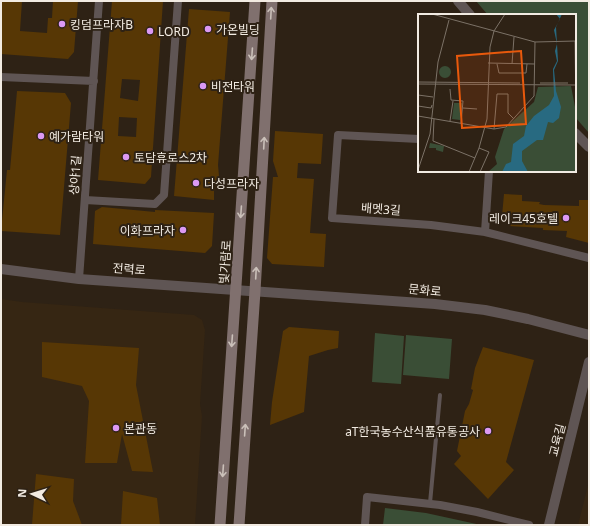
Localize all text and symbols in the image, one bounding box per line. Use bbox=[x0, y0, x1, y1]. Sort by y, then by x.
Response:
one-way arrow bbox=[268, 7, 275, 20]
inset map bbox=[418, 14, 576, 172]
place label: 킹덤프라자B bbox=[70, 16, 133, 33]
marker: 킹덤프라자B bbox=[57, 19, 67, 29]
place label: 가온빌딩 bbox=[216, 21, 260, 38]
place label: LORD bbox=[158, 23, 190, 40]
marker: 가온빌딩 bbox=[203, 24, 213, 34]
marker: LORD bbox=[145, 26, 155, 36]
one-way arrow bbox=[248, 47, 255, 60]
place label: 비전타워 bbox=[211, 78, 255, 95]
marker: 비전타워 bbox=[198, 81, 208, 91]
place label: 예가람타워 bbox=[49, 128, 104, 145]
marker: 예가람타워 bbox=[36, 131, 46, 141]
one-way arrow bbox=[260, 137, 267, 150]
place label: 토담휴로스2차 bbox=[134, 149, 207, 166]
marker: 토담휴로스2차 bbox=[121, 152, 131, 162]
street label: 상야1길 bbox=[65, 154, 85, 196]
place label: 다성프라자 bbox=[204, 175, 259, 192]
marker: 다성프라자 bbox=[191, 178, 201, 188]
street label: 배멧3길 bbox=[360, 199, 402, 219]
one-way arrow bbox=[238, 205, 245, 218]
place label: 레이크45호텔 bbox=[489, 210, 558, 227]
marker: 레이크45호텔 bbox=[561, 213, 571, 223]
place label: 이화프라자 bbox=[120, 222, 175, 239]
marker: 이화프라자 bbox=[178, 225, 188, 235]
street label: 빛가람로 bbox=[215, 239, 235, 285]
street label: 전력로 bbox=[112, 259, 146, 279]
one-way arrow bbox=[252, 267, 260, 280]
street label: 문화로 bbox=[408, 280, 442, 300]
one-way arrow bbox=[229, 334, 236, 347]
place label: 본관동 bbox=[124, 420, 157, 437]
street label: 교육길 bbox=[545, 422, 569, 458]
marker: 본관동 bbox=[111, 423, 121, 433]
place label: aT한국농수산식품유통공사 bbox=[345, 423, 480, 440]
one-way arrow bbox=[242, 424, 249, 437]
marker: aT한국농수산식품유통공사 bbox=[483, 426, 493, 436]
one-way arrow bbox=[220, 464, 227, 477]
north arrow bbox=[12, 474, 52, 514]
text: N bbox=[14, 488, 29, 498]

